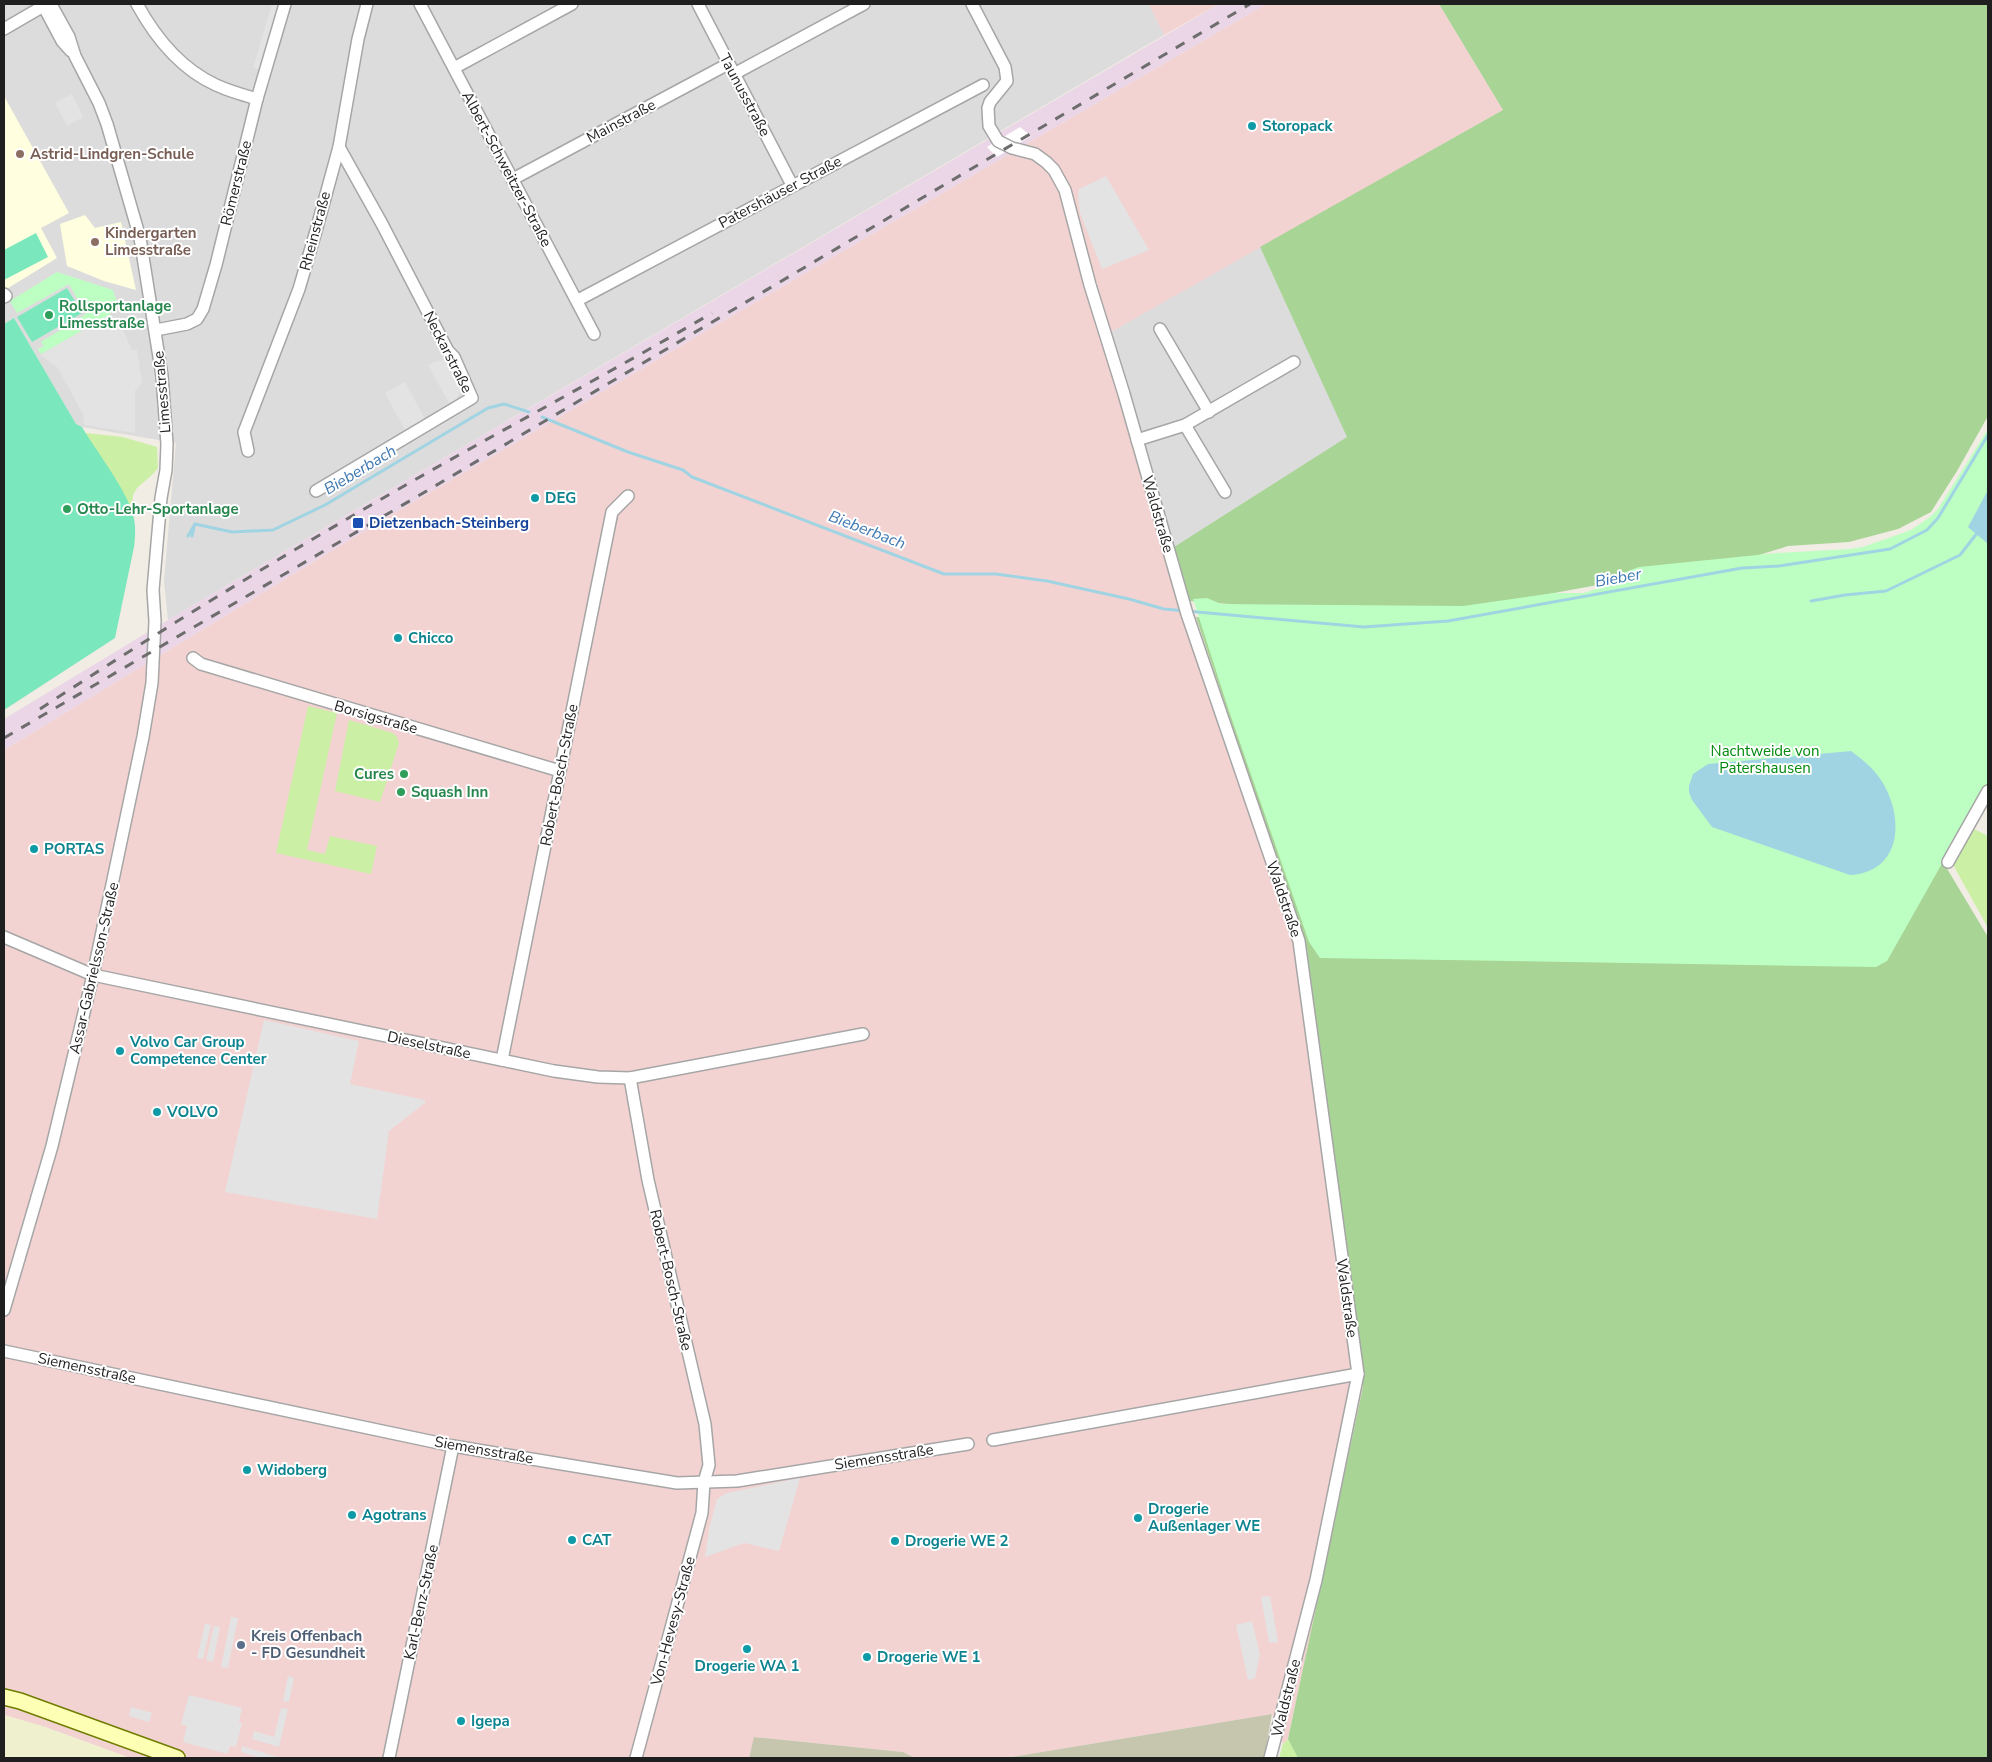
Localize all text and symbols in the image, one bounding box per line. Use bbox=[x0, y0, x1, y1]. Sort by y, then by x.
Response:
street label: Taunusstraße bbox=[715, 50, 775, 140]
street label: Albert-Schweitzer-Straße bbox=[457, 88, 557, 250]
street label: Mainstraße bbox=[583, 94, 659, 148]
place label: Storopack bbox=[1262, 116, 1333, 136]
marker: Storopack bbox=[1246, 120, 1258, 132]
street label: Römerstraße bbox=[216, 138, 256, 228]
place label: Astrid-Lindgren-Schule bbox=[30, 144, 194, 164]
marker: Astrid-Lindgren-Schule bbox=[14, 148, 26, 160]
street label: Patershäuser Straße bbox=[715, 151, 845, 233]
street label: Rheinstraße bbox=[295, 189, 335, 273]
place label: Kindergarten Limesstraße bbox=[105, 223, 197, 260]
marker: Kindergarten Limesstraße bbox=[89, 236, 101, 248]
place label: Rollsportanlage Limesstraße bbox=[59, 296, 171, 333]
street label: Neckarstraße bbox=[419, 308, 477, 396]
marker: Rollsportanlage Limesstraße bbox=[43, 309, 55, 321]
street label: Limesstraße bbox=[148, 350, 176, 434]
water label: Bieberbach bbox=[320, 440, 400, 500]
street label: Waldstraße bbox=[1137, 473, 1179, 555]
place label: DEG bbox=[545, 488, 576, 508]
marker: DEG bbox=[529, 492, 541, 504]
place label: Otto-Lehr-Sportanlage bbox=[77, 499, 239, 519]
marker: Otto-Lehr-Sportanlage bbox=[61, 503, 73, 515]
water label: Bieberbach bbox=[825, 505, 909, 555]
place label: Dietzenbach-Steinberg bbox=[369, 513, 529, 533]
marker: Dietzenbach-Steinberg bbox=[351, 516, 365, 530]
water label: Bieber bbox=[1593, 563, 1644, 593]
place label: Chicco bbox=[408, 628, 454, 648]
marker: Chicco bbox=[392, 632, 404, 644]
street label: Borsigstraße bbox=[332, 696, 420, 738]
street label: Robert-Bosch-Straße bbox=[535, 702, 583, 848]
park label: Nachtweide von Patershausen bbox=[1711, 741, 1819, 778]
place label: Cures bbox=[354, 764, 394, 784]
marker: Cures bbox=[398, 768, 410, 780]
place label: Squash Inn bbox=[411, 782, 488, 802]
marker: Squash Inn bbox=[395, 786, 407, 798]
place label: PORTAS bbox=[44, 839, 104, 859]
marker: PORTAS bbox=[28, 843, 40, 855]
street label: Waldstraße bbox=[1262, 858, 1306, 940]
street label: Assar-Gabrielsson-Straße bbox=[65, 880, 124, 1056]
street label: Dieselstraße bbox=[385, 1026, 473, 1064]
place label: Volvo Car Group Competence Center bbox=[129, 1032, 267, 1069]
marker: Volvo Car Group Competence Center bbox=[114, 1045, 126, 1057]
place label: VOLVO bbox=[166, 1102, 218, 1122]
marker: VOLVO bbox=[151, 1106, 163, 1118]
street label: Robert-Bosch-Straße bbox=[645, 1207, 697, 1353]
street label: Waldstraße bbox=[1332, 1257, 1362, 1339]
street label: Siemensstraße bbox=[36, 1348, 138, 1388]
street label: Siemensstraße bbox=[433, 1431, 535, 1469]
street label: Siemensstraße bbox=[833, 1439, 935, 1475]
place label: Widoberg bbox=[257, 1460, 327, 1480]
marker: Widoberg bbox=[241, 1464, 253, 1476]
place label: Drogerie Außenlager WE bbox=[1148, 1499, 1260, 1536]
place label: Agotrans bbox=[362, 1505, 427, 1525]
marker: Agotrans bbox=[346, 1509, 358, 1521]
marker: Drogerie Außenlager WE bbox=[1132, 1512, 1144, 1524]
place label: CAT bbox=[582, 1530, 612, 1550]
place label: Drogerie WE 2 bbox=[905, 1531, 1009, 1551]
marker: CAT bbox=[566, 1534, 578, 1546]
marker: Drogerie WE 2 bbox=[889, 1535, 901, 1547]
street label: Karl-Benz-Straße bbox=[399, 1543, 443, 1661]
street label: Von-Hevesy-Straße bbox=[646, 1554, 700, 1689]
place label: Kreis Offenbach - FD Gesundheit bbox=[251, 1626, 365, 1663]
marker: Kreis Offenbach - FD Gesundheit bbox=[235, 1639, 247, 1651]
marker: Drogerie WA 1 bbox=[741, 1643, 753, 1655]
place label: Drogerie WE 1 bbox=[877, 1647, 981, 1667]
marker: Drogerie WE 1 bbox=[861, 1651, 873, 1663]
place label: Drogerie WA 1 bbox=[695, 1656, 799, 1676]
street label: Waldstraße bbox=[1267, 1657, 1305, 1739]
place label: Igepa bbox=[471, 1711, 510, 1731]
marker: Igepa bbox=[455, 1715, 467, 1727]

